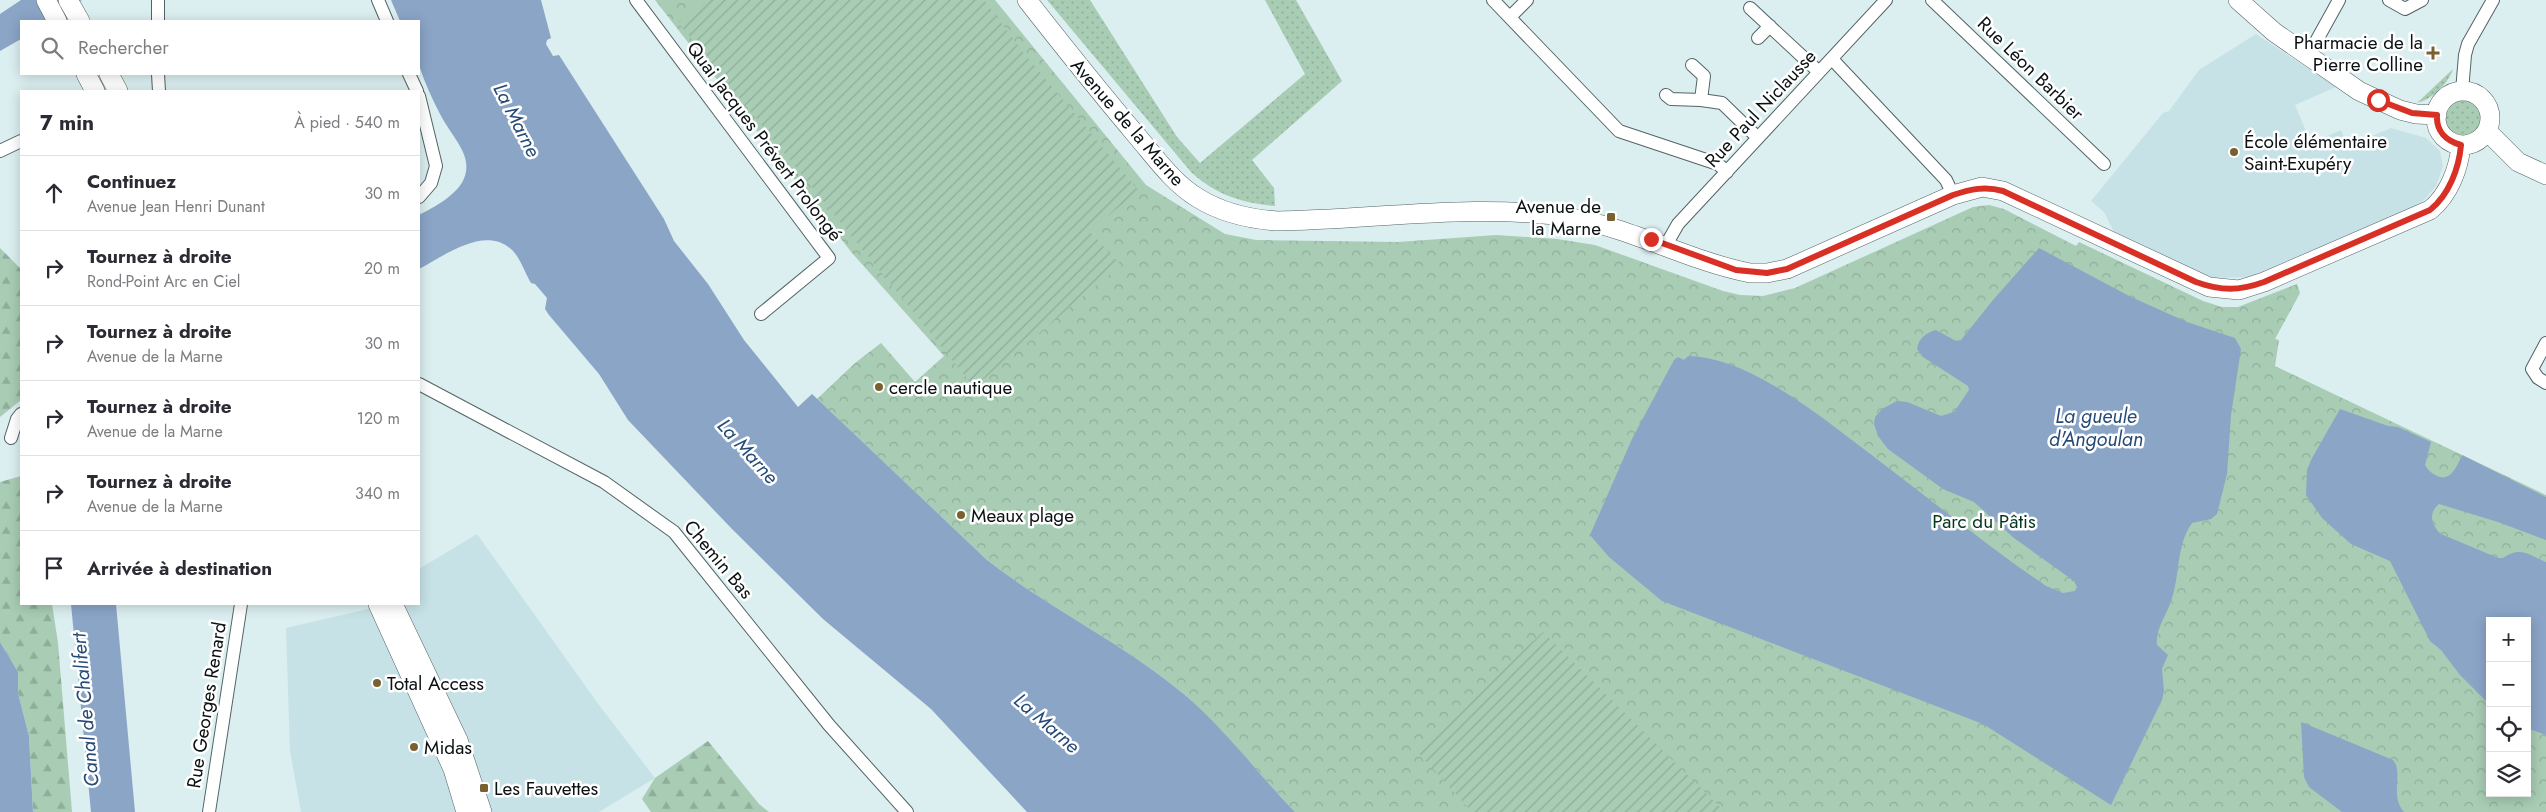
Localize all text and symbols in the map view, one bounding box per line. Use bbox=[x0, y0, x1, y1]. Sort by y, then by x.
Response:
street label: Rue Léon Barbier bbox=[1971, 10, 2090, 127]
search box bbox=[20, 20, 420, 75]
place label: Pharmacie de la Pierre Colline bbox=[2294, 29, 2423, 78]
icon: search bbox=[38, 34, 66, 62]
text: Rechercher bbox=[78, 34, 169, 61]
street label: Quai Jacques Prévert Prolongé bbox=[680, 36, 849, 247]
street label: Rue Paul Niclausse bbox=[1699, 43, 1822, 173]
marker: Pharmacie de la Pierre Colline bbox=[2427, 47, 2439, 59]
street label: Avenue de la Marne bbox=[1065, 53, 1191, 192]
water label: La Marne bbox=[486, 78, 548, 162]
route start bbox=[2367, 89, 2390, 112]
text: 7 min bbox=[40, 108, 94, 138]
text: À pied · 540 m bbox=[294, 111, 400, 134]
place label: École élémentaire Saint-Exupéry bbox=[2244, 128, 2387, 177]
marker: École élémentaire Saint-Exupéry bbox=[2228, 146, 2240, 158]
text: Continuez bbox=[87, 168, 176, 195]
icon: ahead bbox=[40, 179, 68, 207]
text: 30 m bbox=[364, 182, 400, 205]
place label: Avenue de la Marne bbox=[1515, 193, 1601, 242]
text: Avenue Jean Henri Dunant bbox=[87, 195, 265, 218]
marker: Avenue de la Marne bbox=[1605, 211, 1617, 223]
route end bbox=[1640, 228, 1663, 251]
text: Tournez à droite bbox=[87, 243, 232, 270]
icon: right bbox=[40, 254, 68, 282]
text: 20 m bbox=[364, 257, 400, 280]
text: Rond-Point Arc en Ciel bbox=[87, 270, 241, 293]
text: Tournez à droite bbox=[87, 318, 232, 345]
icon: right bbox=[40, 329, 68, 357]
text: 30 m bbox=[364, 332, 400, 355]
text: Avenue de la Marne bbox=[87, 345, 223, 368]
place label: cercle nautique bbox=[889, 374, 1012, 401]
marker: cercle nautique bbox=[873, 381, 885, 393]
text: Tournez à droite bbox=[87, 393, 232, 420]
water label: La gueule d'Angoulan bbox=[2049, 402, 2143, 454]
icon: right bbox=[40, 404, 68, 432]
text: 120 m bbox=[357, 407, 400, 430]
water label: La Marne bbox=[710, 412, 785, 491]
text: Avenue de la Marne bbox=[87, 420, 223, 443]
text: Tournez à droite bbox=[87, 468, 232, 495]
icon: right bbox=[40, 479, 68, 507]
text: 340 m bbox=[355, 482, 400, 505]
text: Avenue de la Marne bbox=[87, 495, 223, 518]
place label: Meaux plage bbox=[971, 502, 1074, 529]
park label: Parc du Pâtis bbox=[1932, 508, 2036, 535]
marker: Meaux plage bbox=[955, 509, 967, 521]
street label: Chemin Bas bbox=[678, 514, 760, 605]
icon: arrive bbox=[40, 554, 68, 582]
text: Arrivée à destination bbox=[87, 555, 272, 582]
map controls bbox=[2486, 617, 2531, 797]
button: + bbox=[2486, 617, 2531, 662]
street label: Rue Georges Renard bbox=[180, 620, 233, 790]
water label: Canal de Chalifert bbox=[64, 631, 107, 788]
button: − bbox=[2486, 662, 2531, 707]
place label: Total Access bbox=[387, 670, 484, 697]
marker: Total Access bbox=[371, 677, 383, 689]
water label: La Marne bbox=[1007, 686, 1086, 760]
button: locate bbox=[2486, 707, 2531, 752]
place label: Midas bbox=[424, 734, 472, 761]
marker: Midas bbox=[408, 741, 420, 753]
button: layers bbox=[2486, 752, 2531, 797]
place label: Les Fauvettes bbox=[494, 775, 599, 802]
marker: Les Fauvettes bbox=[478, 782, 490, 794]

